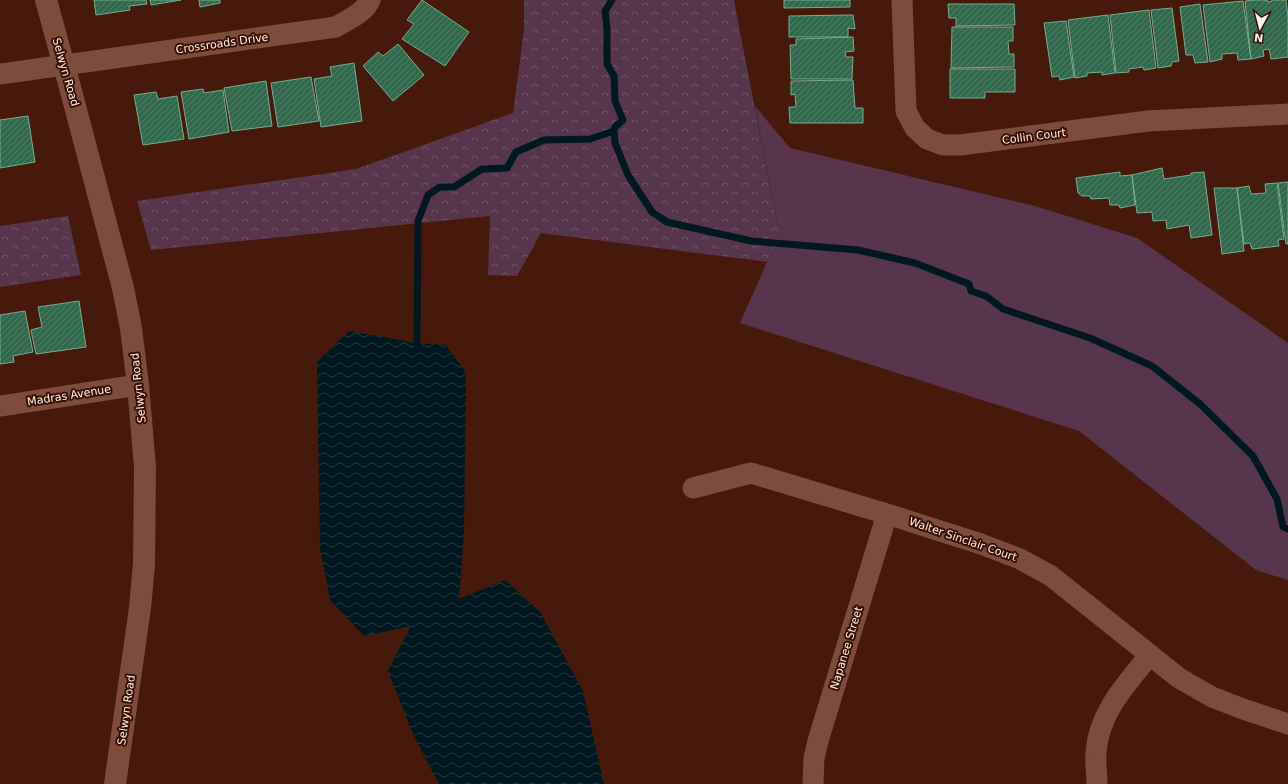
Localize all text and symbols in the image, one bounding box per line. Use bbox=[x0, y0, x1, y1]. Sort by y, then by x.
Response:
north arrow bbox=[1240, 8, 1280, 48]
text: N bbox=[1253, 30, 1264, 44]
street label: Crossroads Drive bbox=[175, 31, 269, 56]
street label: Selwyn Road bbox=[50, 37, 81, 108]
street label: Collin Court bbox=[1001, 126, 1067, 147]
street label: Selwyn Road bbox=[128, 352, 149, 424]
street label: Madras Avenue bbox=[26, 382, 112, 409]
street label: Walter Sinclair Court bbox=[907, 515, 1019, 564]
street label: Napanee Street bbox=[828, 604, 865, 691]
street label: Selwyn Road bbox=[115, 674, 138, 746]

